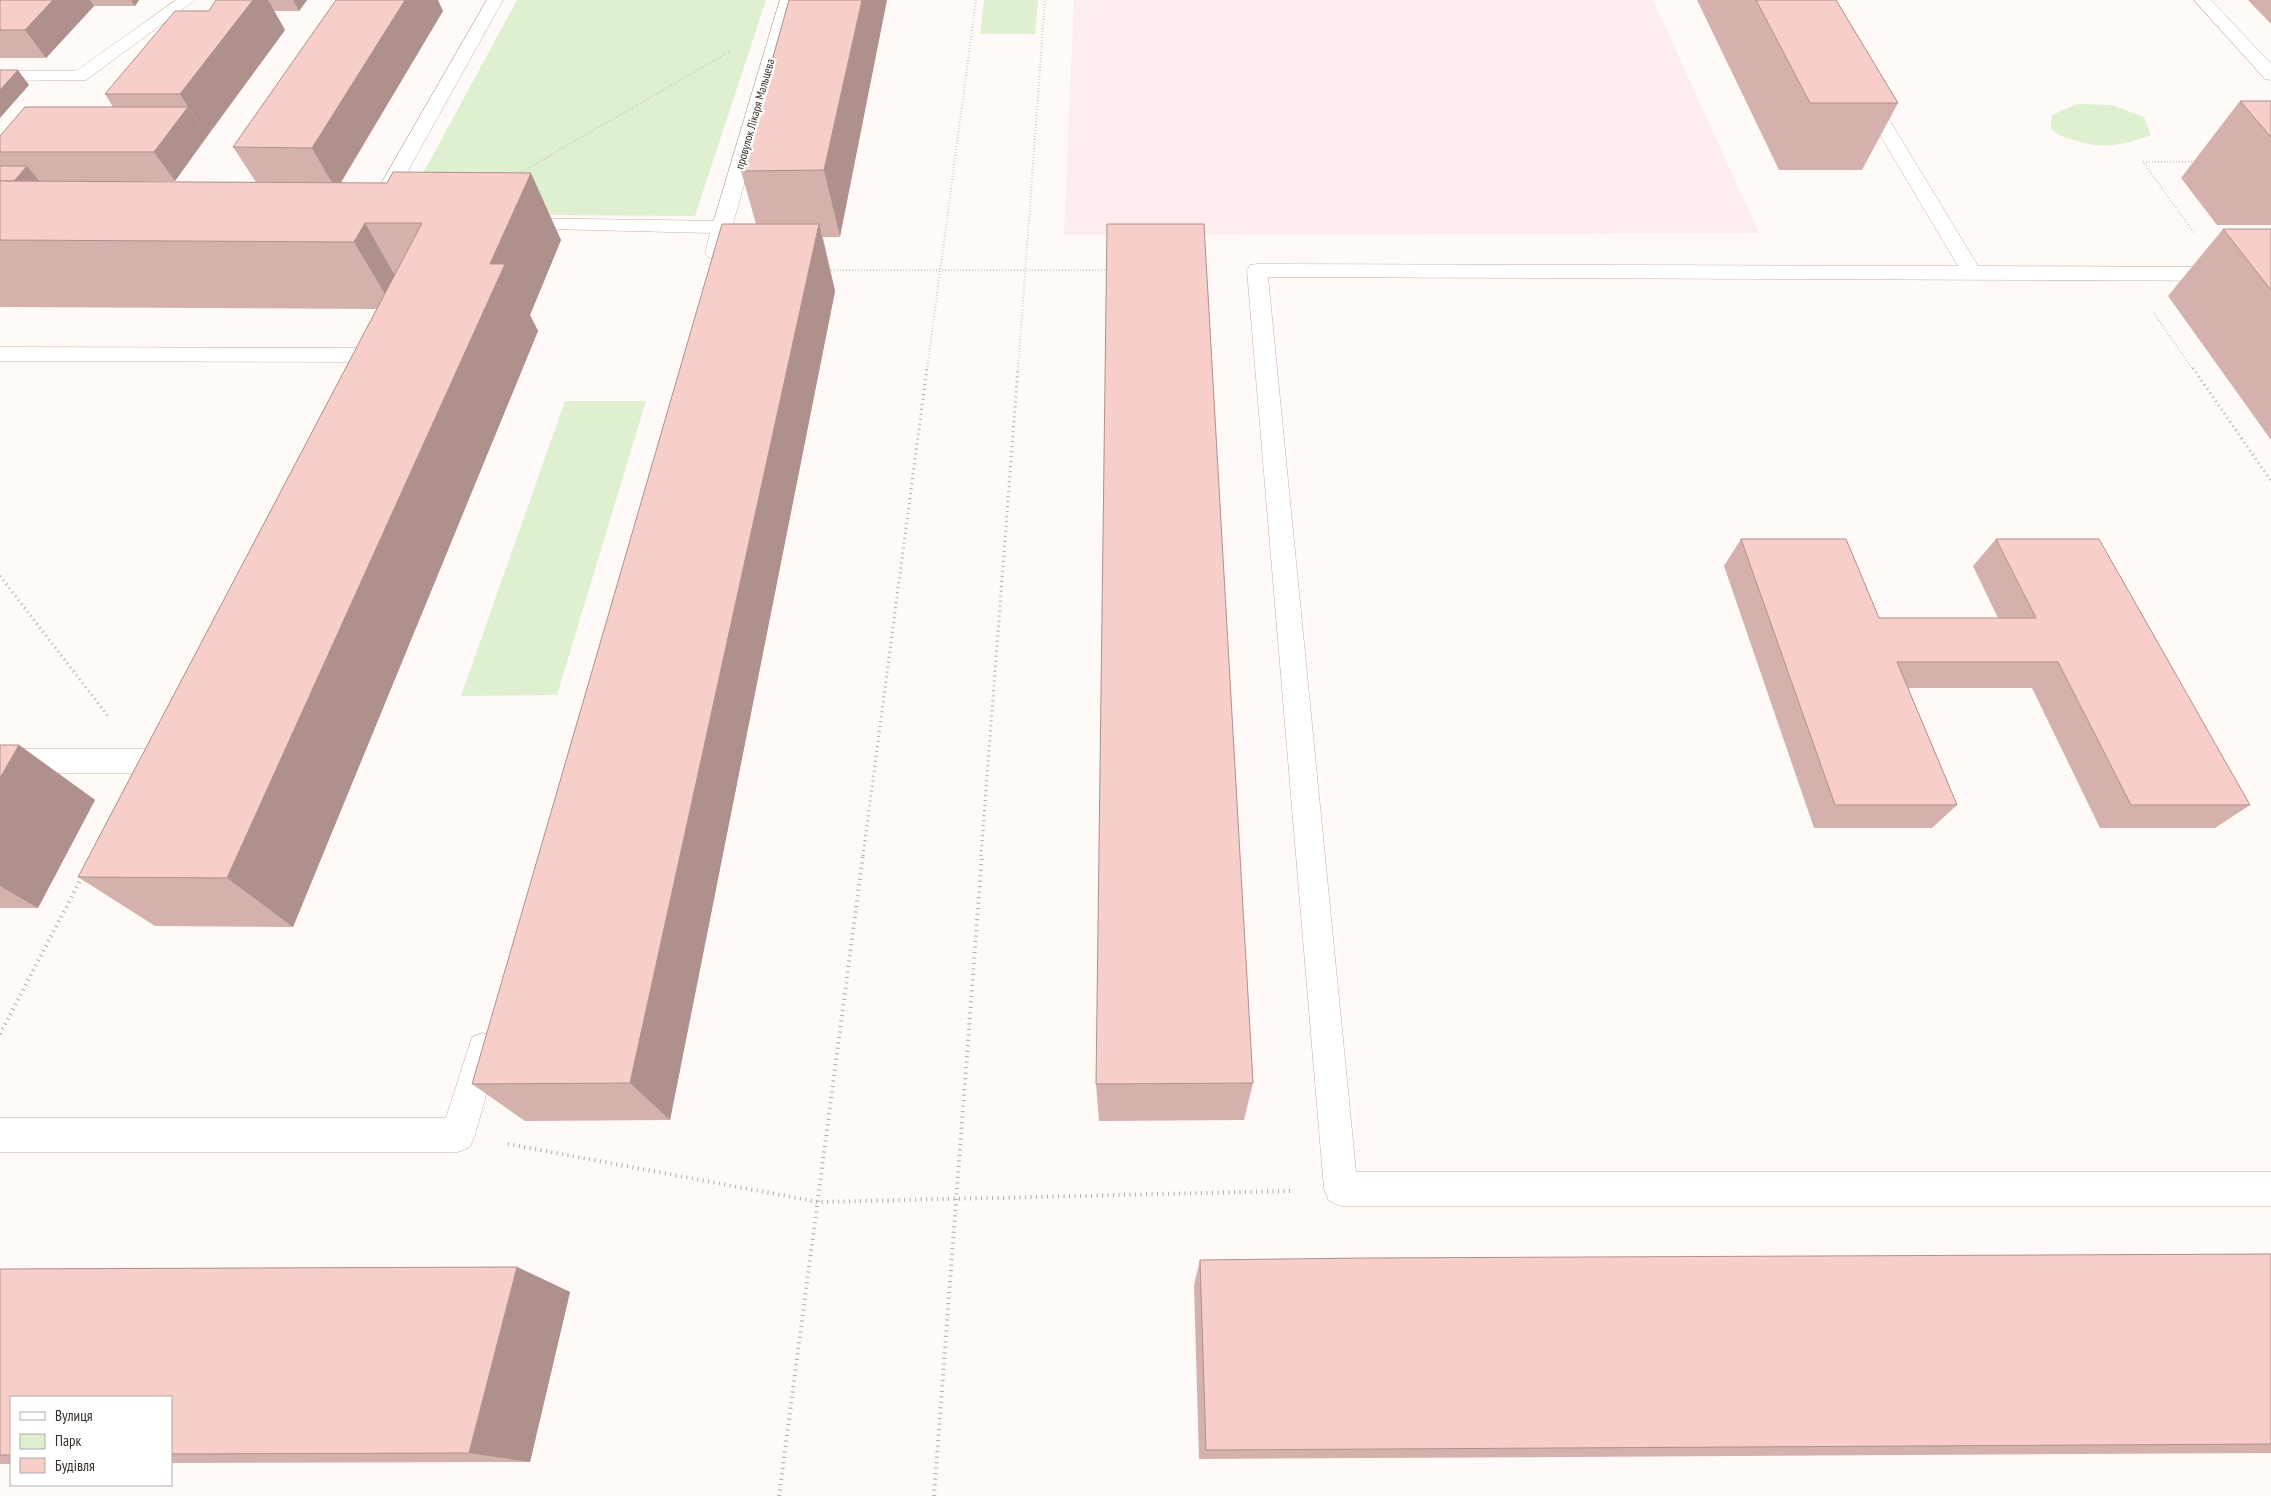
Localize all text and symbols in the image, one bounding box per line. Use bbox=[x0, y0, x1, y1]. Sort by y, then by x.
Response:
street label: провулок Лікаря Мальцева bbox=[732, 57, 778, 171]
legend bbox=[10, 1396, 172, 1486]
text: Вулиця bbox=[55, 1406, 93, 1425]
text: Парк bbox=[55, 1431, 81, 1450]
text: Будівля bbox=[55, 1456, 95, 1475]

